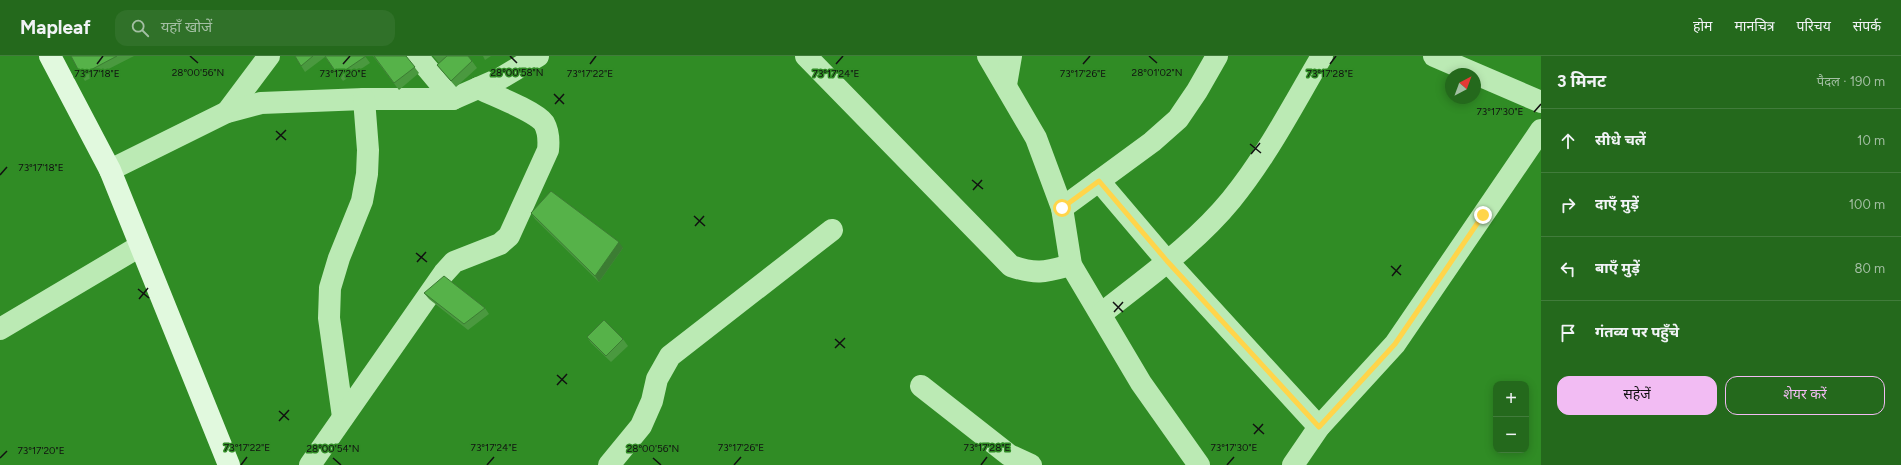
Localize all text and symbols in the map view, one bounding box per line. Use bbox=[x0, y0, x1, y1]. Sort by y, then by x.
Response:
search box bbox=[115, 10, 395, 46]
text: Mapleaf bbox=[20, 16, 91, 39]
icon: search bbox=[129, 17, 151, 39]
text: यहाँ खोजें bbox=[161, 18, 212, 36]
text: होम bbox=[1693, 18, 1712, 35]
text: मानचित्र bbox=[1734, 18, 1775, 35]
text: परिचय bbox=[1797, 18, 1831, 35]
text: संपर्क bbox=[1853, 18, 1881, 35]
text: 28°00'56"N bbox=[172, 66, 224, 79]
text: 28°00'58"N bbox=[490, 66, 544, 79]
text: 28°01'02"N bbox=[1132, 66, 1182, 79]
text: 73°17'18"E bbox=[74, 67, 120, 80]
text: 73°17'20"E bbox=[319, 67, 367, 80]
text: 73°17'22"E bbox=[567, 67, 613, 80]
text: 73°17'24"E bbox=[813, 67, 860, 80]
text: 73°17'26"E bbox=[1060, 67, 1106, 80]
text: 73°17'28"E bbox=[1307, 67, 1354, 80]
north arrow bbox=[1445, 68, 1481, 104]
text: 3 मिनट bbox=[1557, 71, 1606, 91]
text: पैदल · 190 m bbox=[1817, 74, 1885, 89]
text: 73°17'30"E bbox=[1477, 105, 1524, 118]
icon: ahead bbox=[1557, 130, 1579, 152]
text: सीधे चलें bbox=[1595, 131, 1646, 149]
text: 10 m bbox=[1857, 133, 1885, 148]
text: 73°17'18"E bbox=[18, 161, 64, 174]
icon: right bbox=[1557, 194, 1579, 216]
text: दाएँ मुड़ें bbox=[1595, 195, 1639, 213]
text: 100 m bbox=[1849, 197, 1885, 212]
route start bbox=[1053, 199, 1071, 217]
route end bbox=[1474, 206, 1492, 224]
icon: left bbox=[1557, 258, 1579, 280]
text: बाएँ मुड़ें bbox=[1595, 259, 1640, 277]
text: 80 m bbox=[1854, 261, 1885, 276]
icon: arrive bbox=[1557, 322, 1579, 344]
text: गंतव्य पर पहुँचे bbox=[1595, 323, 1679, 341]
button: सहेजें bbox=[1557, 376, 1717, 415]
button: शेयर करें bbox=[1725, 376, 1885, 415]
map controls bbox=[1493, 381, 1529, 453]
button: + bbox=[1493, 381, 1529, 417]
button: − bbox=[1493, 417, 1529, 453]
text: 73°17'22"E bbox=[224, 441, 270, 454]
text: 73°17'24"E bbox=[471, 441, 518, 454]
text: 73°17'26"E bbox=[718, 441, 764, 454]
text: 73°17'28"E bbox=[964, 441, 1011, 454]
text: 73°17'30"E bbox=[1211, 441, 1258, 454]
text: 28°00'54"N bbox=[306, 442, 360, 455]
text: 28°00'56"N bbox=[627, 442, 679, 455]
text: 73°17'20"E bbox=[17, 444, 65, 457]

